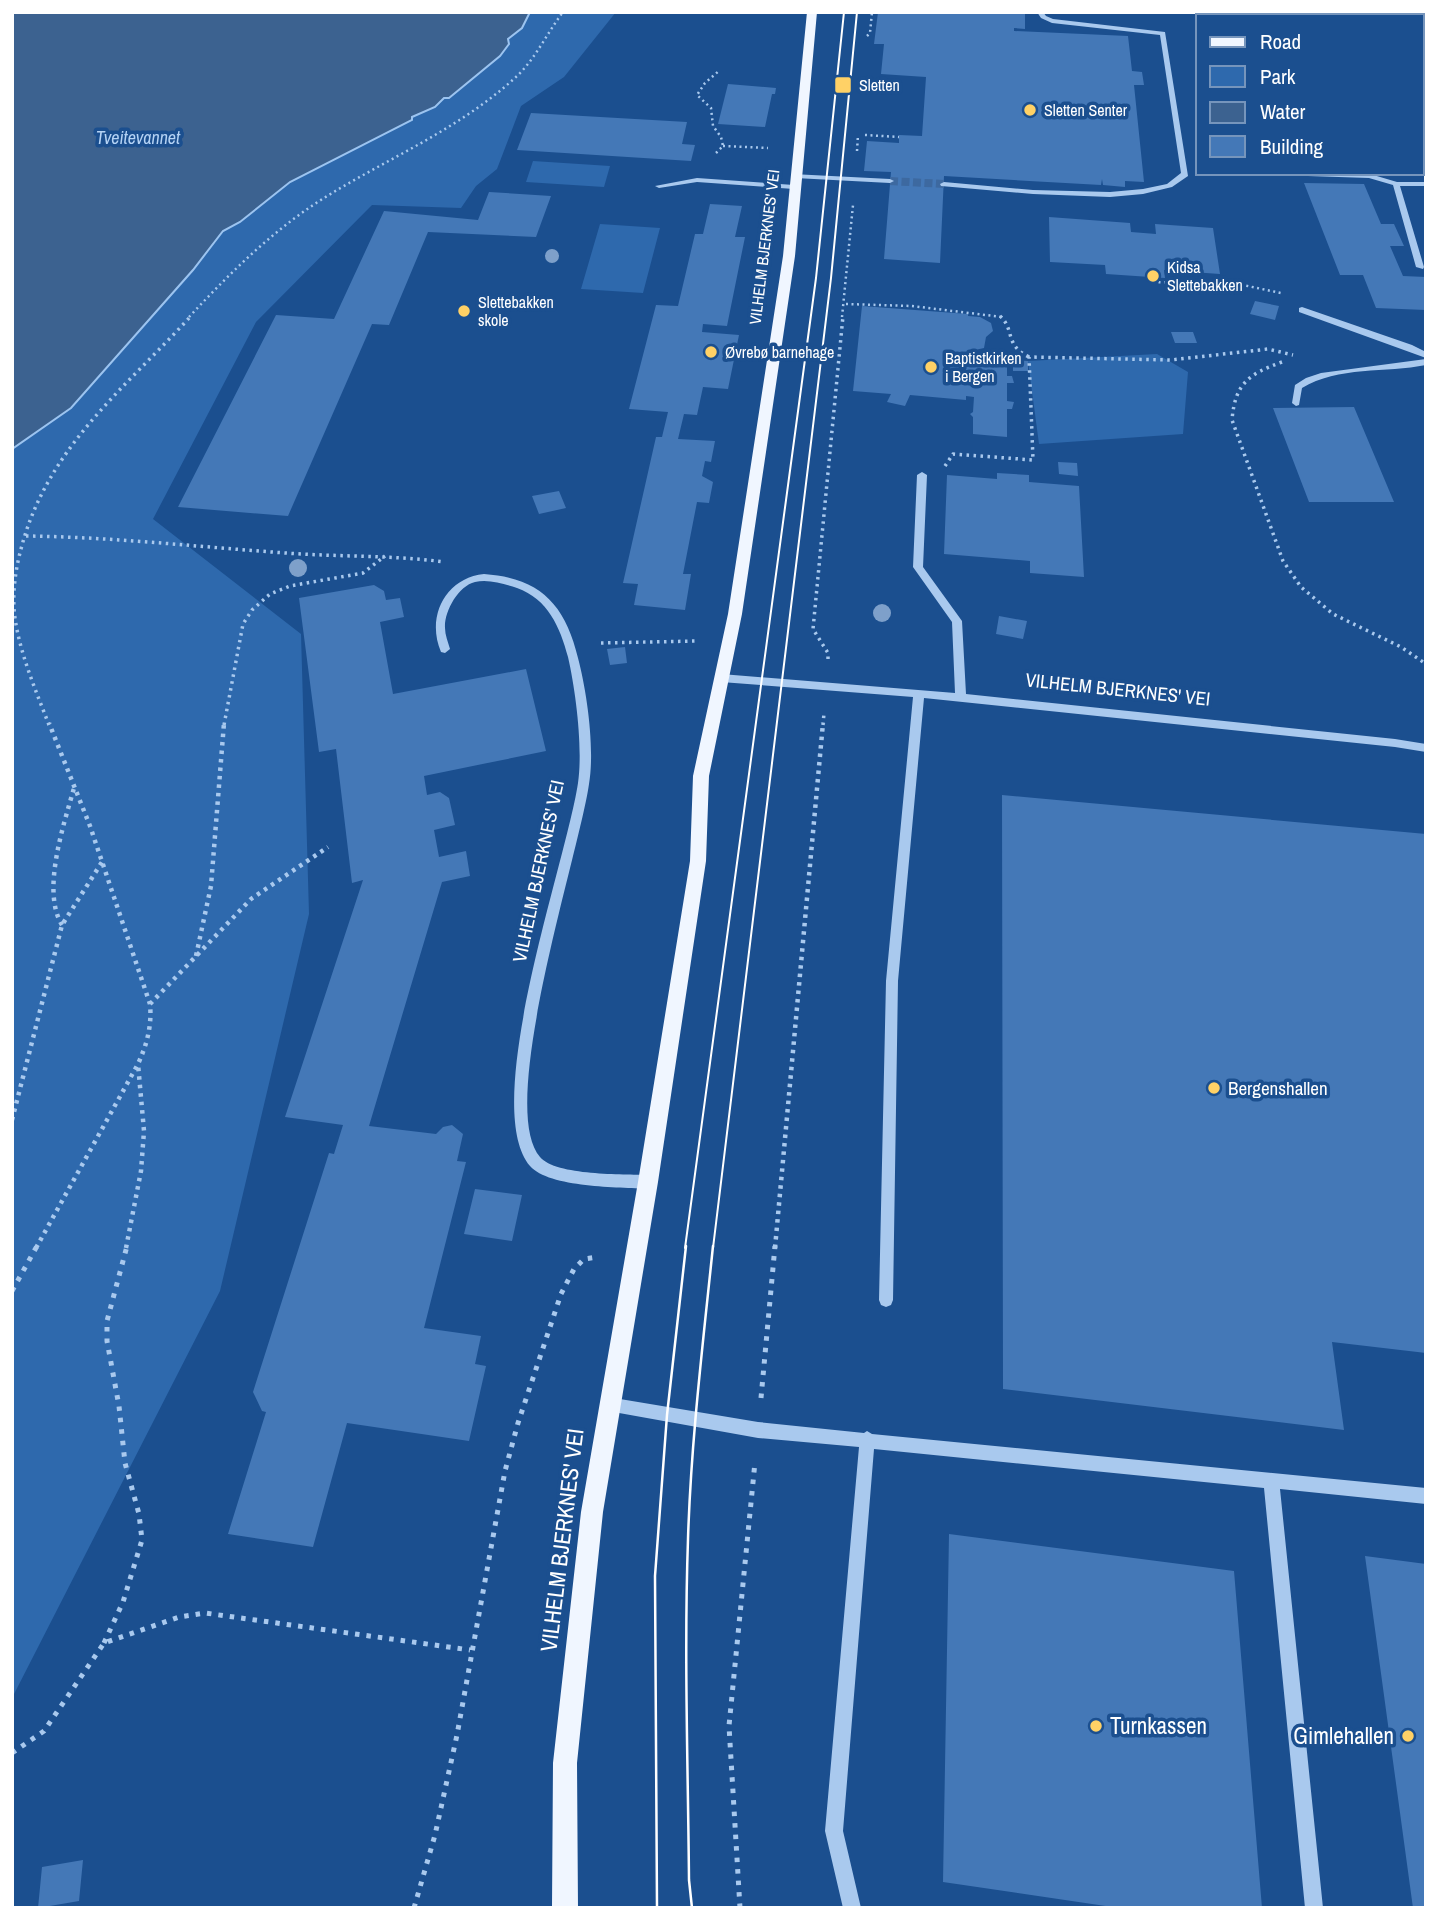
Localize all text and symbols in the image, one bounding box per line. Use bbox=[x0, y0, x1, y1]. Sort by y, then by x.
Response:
legend bbox=[1196, 14, 1424, 175]
text: Road bbox=[1260, 27, 1301, 56]
text: Park bbox=[1260, 62, 1296, 91]
place label: Sletten bbox=[859, 74, 900, 96]
marker: Sletten bbox=[833, 75, 853, 95]
text: Water bbox=[1260, 97, 1306, 126]
place label: Sletten Senter bbox=[1044, 99, 1128, 121]
marker: Sletten Senter bbox=[1022, 102, 1038, 118]
water label: Tveitevannet bbox=[96, 125, 181, 150]
text: Building bbox=[1260, 132, 1324, 161]
street label: VILHELM BJERKNES' VEI bbox=[744, 168, 784, 326]
place label: Kidsa Slettebakken bbox=[1167, 256, 1243, 296]
marker: Kidsa Slettebakken bbox=[1145, 268, 1161, 284]
place label: Slettebakken skole bbox=[478, 291, 554, 331]
marker: Slettebakken skole bbox=[456, 303, 472, 319]
place label: Øvrebø barnehage bbox=[725, 341, 834, 363]
marker: Øvrebø barnehage bbox=[703, 344, 719, 360]
place label: Baptistkirken i Bergen bbox=[945, 347, 1022, 387]
marker: Baptistkirken i Bergen bbox=[923, 359, 939, 375]
street label: VILHELM BJERKNES' VEI bbox=[1024, 666, 1212, 712]
street label: VILHELM BJERKNES' VEI bbox=[506, 777, 570, 965]
place label: Bergenshallen bbox=[1228, 1075, 1328, 1101]
marker: Bergenshallen bbox=[1206, 1080, 1222, 1096]
street label: VILHELM BJERKNES' VEI bbox=[532, 1426, 591, 1653]
place label: Turnkassen bbox=[1110, 1710, 1207, 1741]
marker: Turnkassen bbox=[1088, 1718, 1104, 1734]
place label: Gimlehallen bbox=[1293, 1720, 1394, 1751]
marker: Gimlehallen bbox=[1400, 1728, 1416, 1744]

